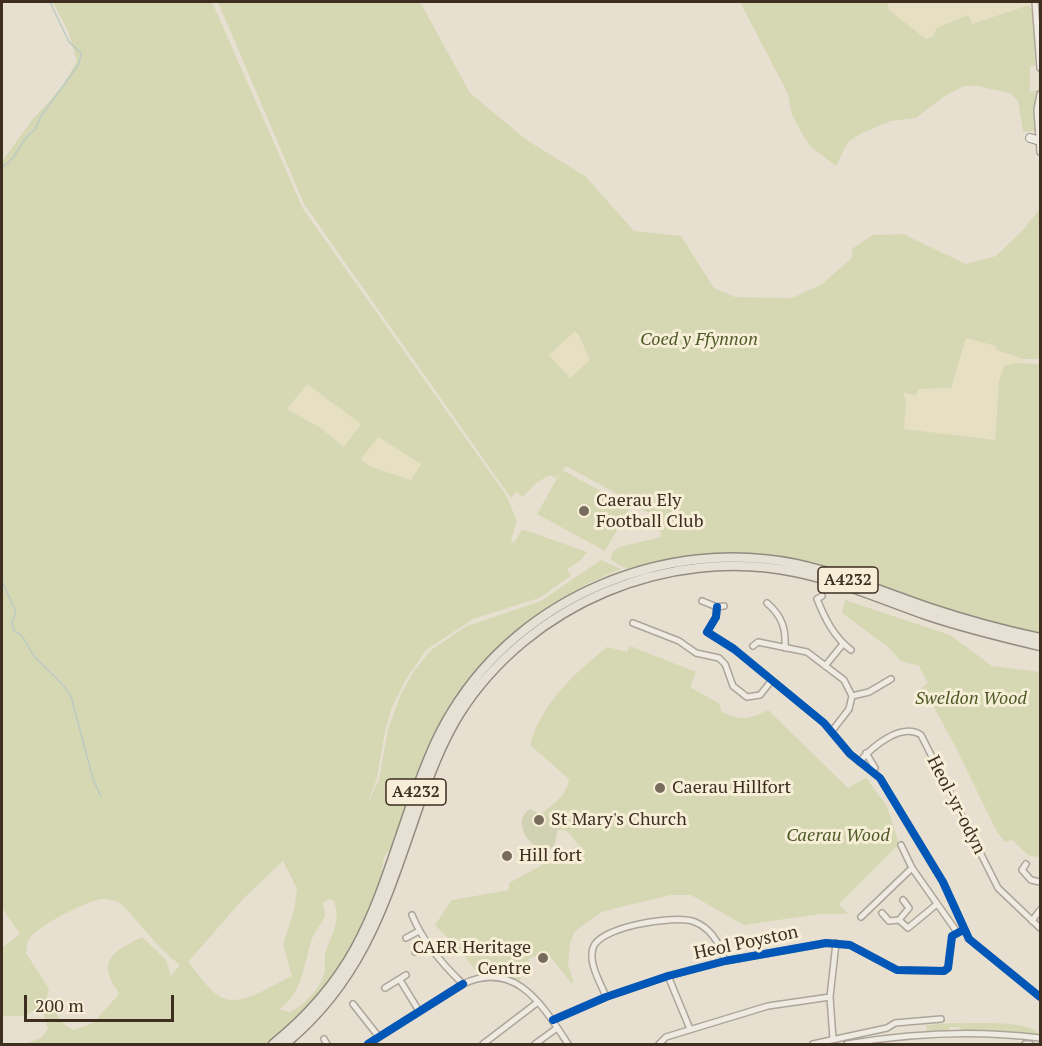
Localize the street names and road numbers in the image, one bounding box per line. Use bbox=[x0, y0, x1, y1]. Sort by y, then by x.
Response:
road number: A4232 bbox=[818, 567, 878, 593]
street label: Heol-yr-odyn bbox=[922, 752, 990, 858]
road number: A4232 bbox=[386, 779, 446, 805]
street label: Heol Poyston bbox=[692, 921, 800, 965]

